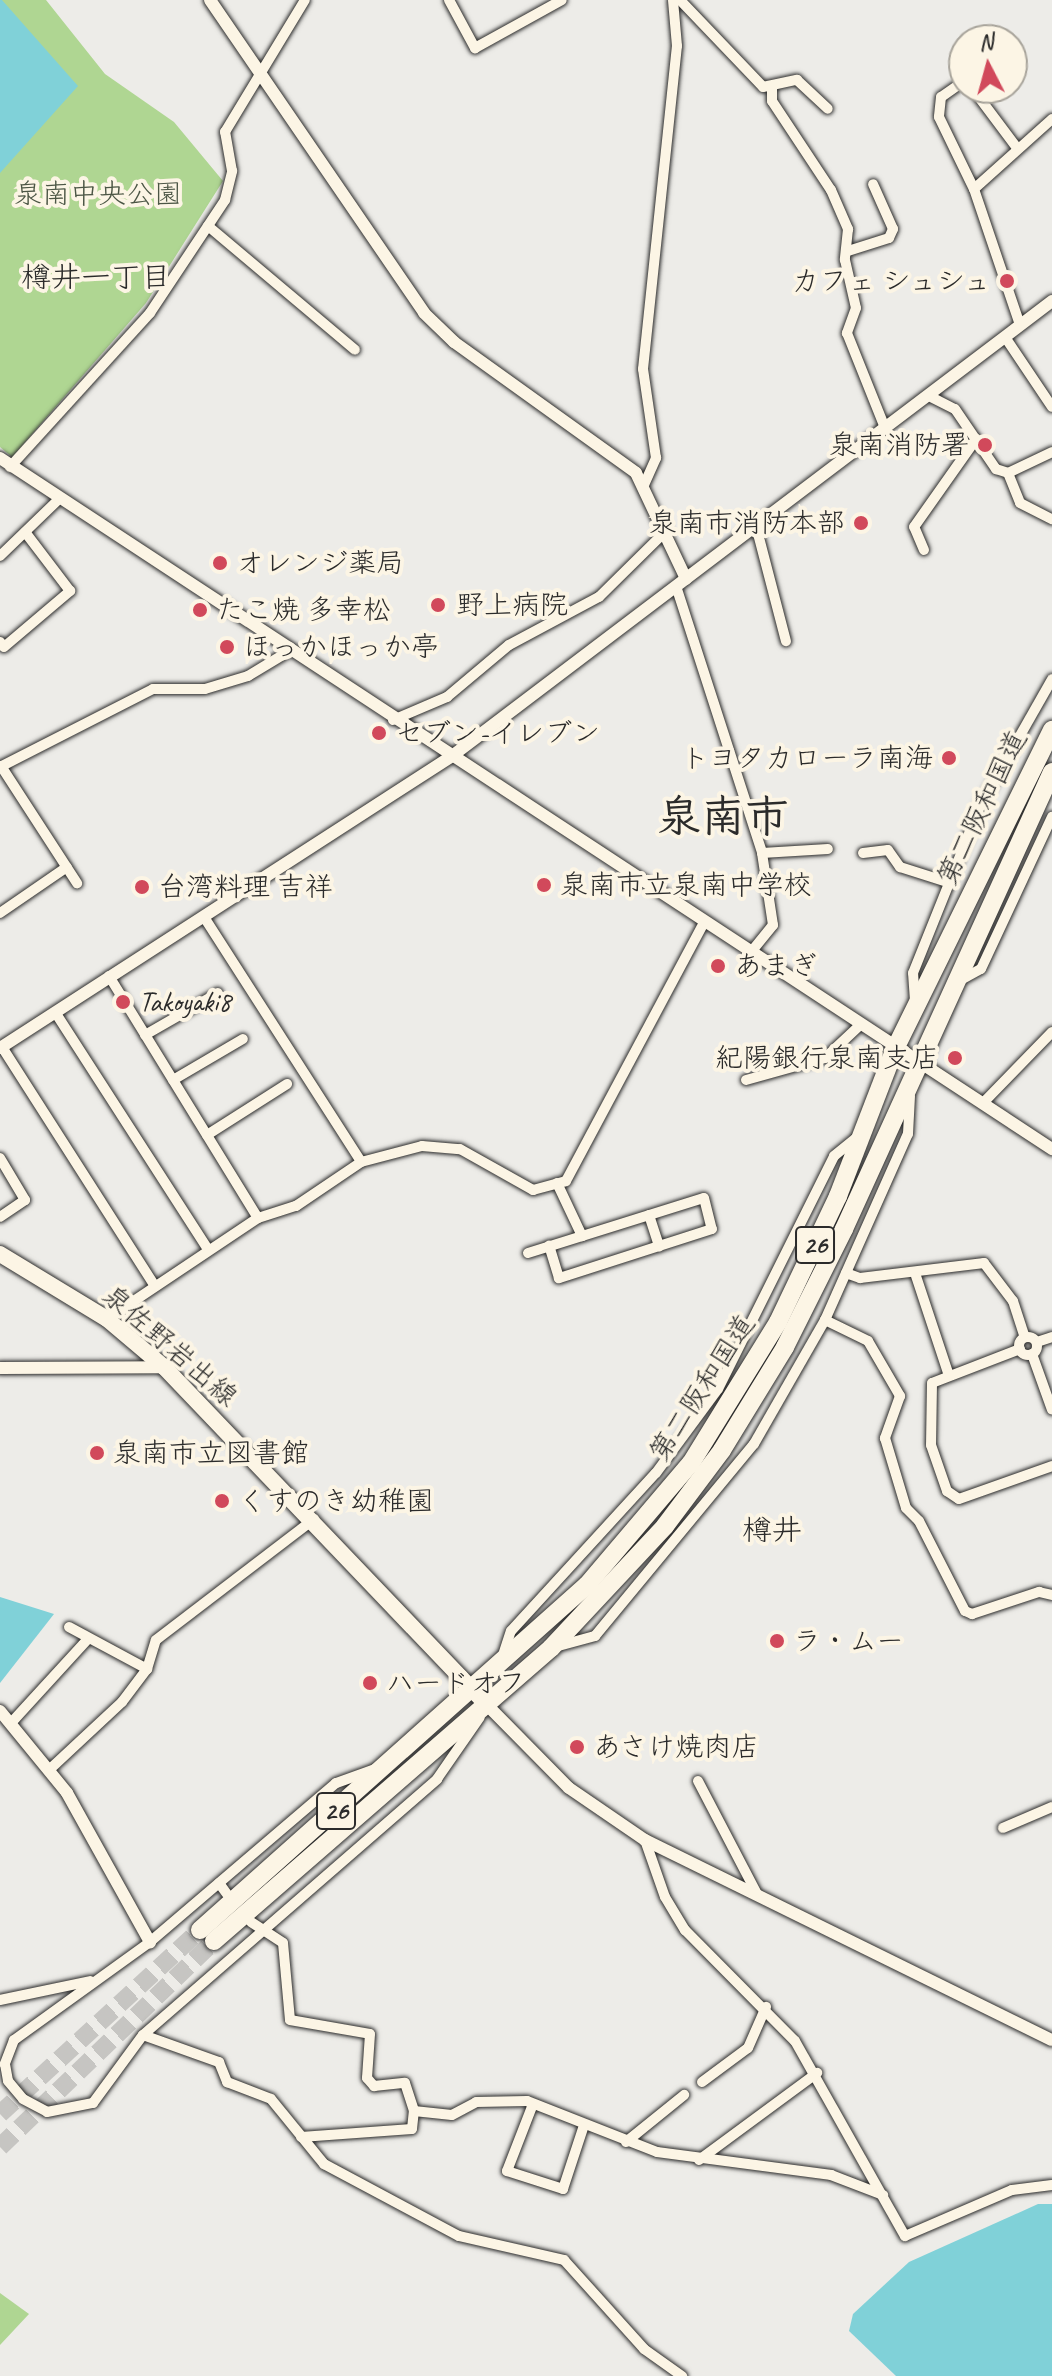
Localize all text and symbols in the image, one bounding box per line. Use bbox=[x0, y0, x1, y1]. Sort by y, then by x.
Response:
north arrow bbox=[948, 24, 1028, 104]
text: N bbox=[977, 27, 994, 57]
park label: 泉南中央公園 bbox=[14, 177, 182, 211]
district label: 樽井一丁目 bbox=[21, 259, 171, 295]
place label: カフェ シュシュ bbox=[788, 264, 991, 298]
marker: カフェ シュシュ bbox=[998, 272, 1016, 290]
place label: 泉南消防署 bbox=[829, 428, 969, 462]
marker: 泉南消防署 bbox=[976, 436, 994, 454]
place label: 泉南市消防本部 bbox=[649, 506, 845, 540]
marker: 泉南市消防本部 bbox=[852, 514, 870, 532]
place label: オレンジ薬局 bbox=[236, 546, 404, 580]
marker: オレンジ薬局 bbox=[211, 554, 229, 572]
place label: 野上病院 bbox=[456, 588, 568, 622]
place label: たこ焼 多幸松 bbox=[216, 593, 391, 627]
marker: 野上病院 bbox=[427, 594, 449, 616]
marker: たこ焼 多幸松 bbox=[191, 601, 209, 619]
place label: ほっかほっか亭 bbox=[243, 630, 439, 664]
marker: ほっかほっか亭 bbox=[218, 638, 236, 656]
place label: セブン-イレブン bbox=[395, 716, 600, 750]
marker: セブン-イレブン bbox=[370, 724, 388, 742]
street label: 第二阪和国道 bbox=[930, 725, 1034, 891]
place label: トヨタカローラ南海 bbox=[681, 741, 933, 775]
marker: トヨタカローラ南海 bbox=[940, 749, 958, 767]
district label: 泉南市 bbox=[657, 791, 789, 843]
place label: 泉南市立泉南中学校 bbox=[560, 868, 812, 902]
place label: 台湾料理 吉祥 bbox=[158, 870, 333, 904]
marker: 泉南市立泉南中学校 bbox=[535, 876, 553, 894]
marker: 台湾料理 吉祥 bbox=[133, 878, 151, 896]
place label: あまぎ bbox=[734, 949, 818, 983]
marker: あまぎ bbox=[709, 957, 727, 975]
place label: Takoyaki8 bbox=[139, 985, 231, 1019]
marker: Takoyaki8 bbox=[114, 993, 132, 1011]
place label: 紀陽銀行泉南支店 bbox=[715, 1041, 939, 1075]
marker: 紀陽銀行泉南支店 bbox=[946, 1049, 964, 1067]
road number: 26 bbox=[795, 1223, 835, 1267]
street label: 泉佐野岩出線 bbox=[96, 1278, 244, 1414]
street label: 第二阪和国道 bbox=[642, 1308, 762, 1468]
place label: 泉南市立図書館 bbox=[113, 1436, 309, 1470]
marker: 泉南市立図書館 bbox=[88, 1444, 106, 1462]
place label: くすのき幼稚園 bbox=[238, 1484, 434, 1518]
marker: くすのき幼稚園 bbox=[213, 1492, 231, 1510]
district label: 樽井 bbox=[742, 1512, 802, 1548]
place label: ラ・ムー bbox=[793, 1624, 904, 1658]
marker: ラ・ムー bbox=[768, 1632, 786, 1650]
place label: ハードオフ bbox=[386, 1666, 526, 1700]
marker: ハードオフ bbox=[361, 1674, 379, 1692]
place label: あさけ焼肉店 bbox=[593, 1730, 761, 1764]
marker: あさけ焼肉店 bbox=[568, 1738, 586, 1756]
road number: 26 bbox=[316, 1789, 356, 1833]

